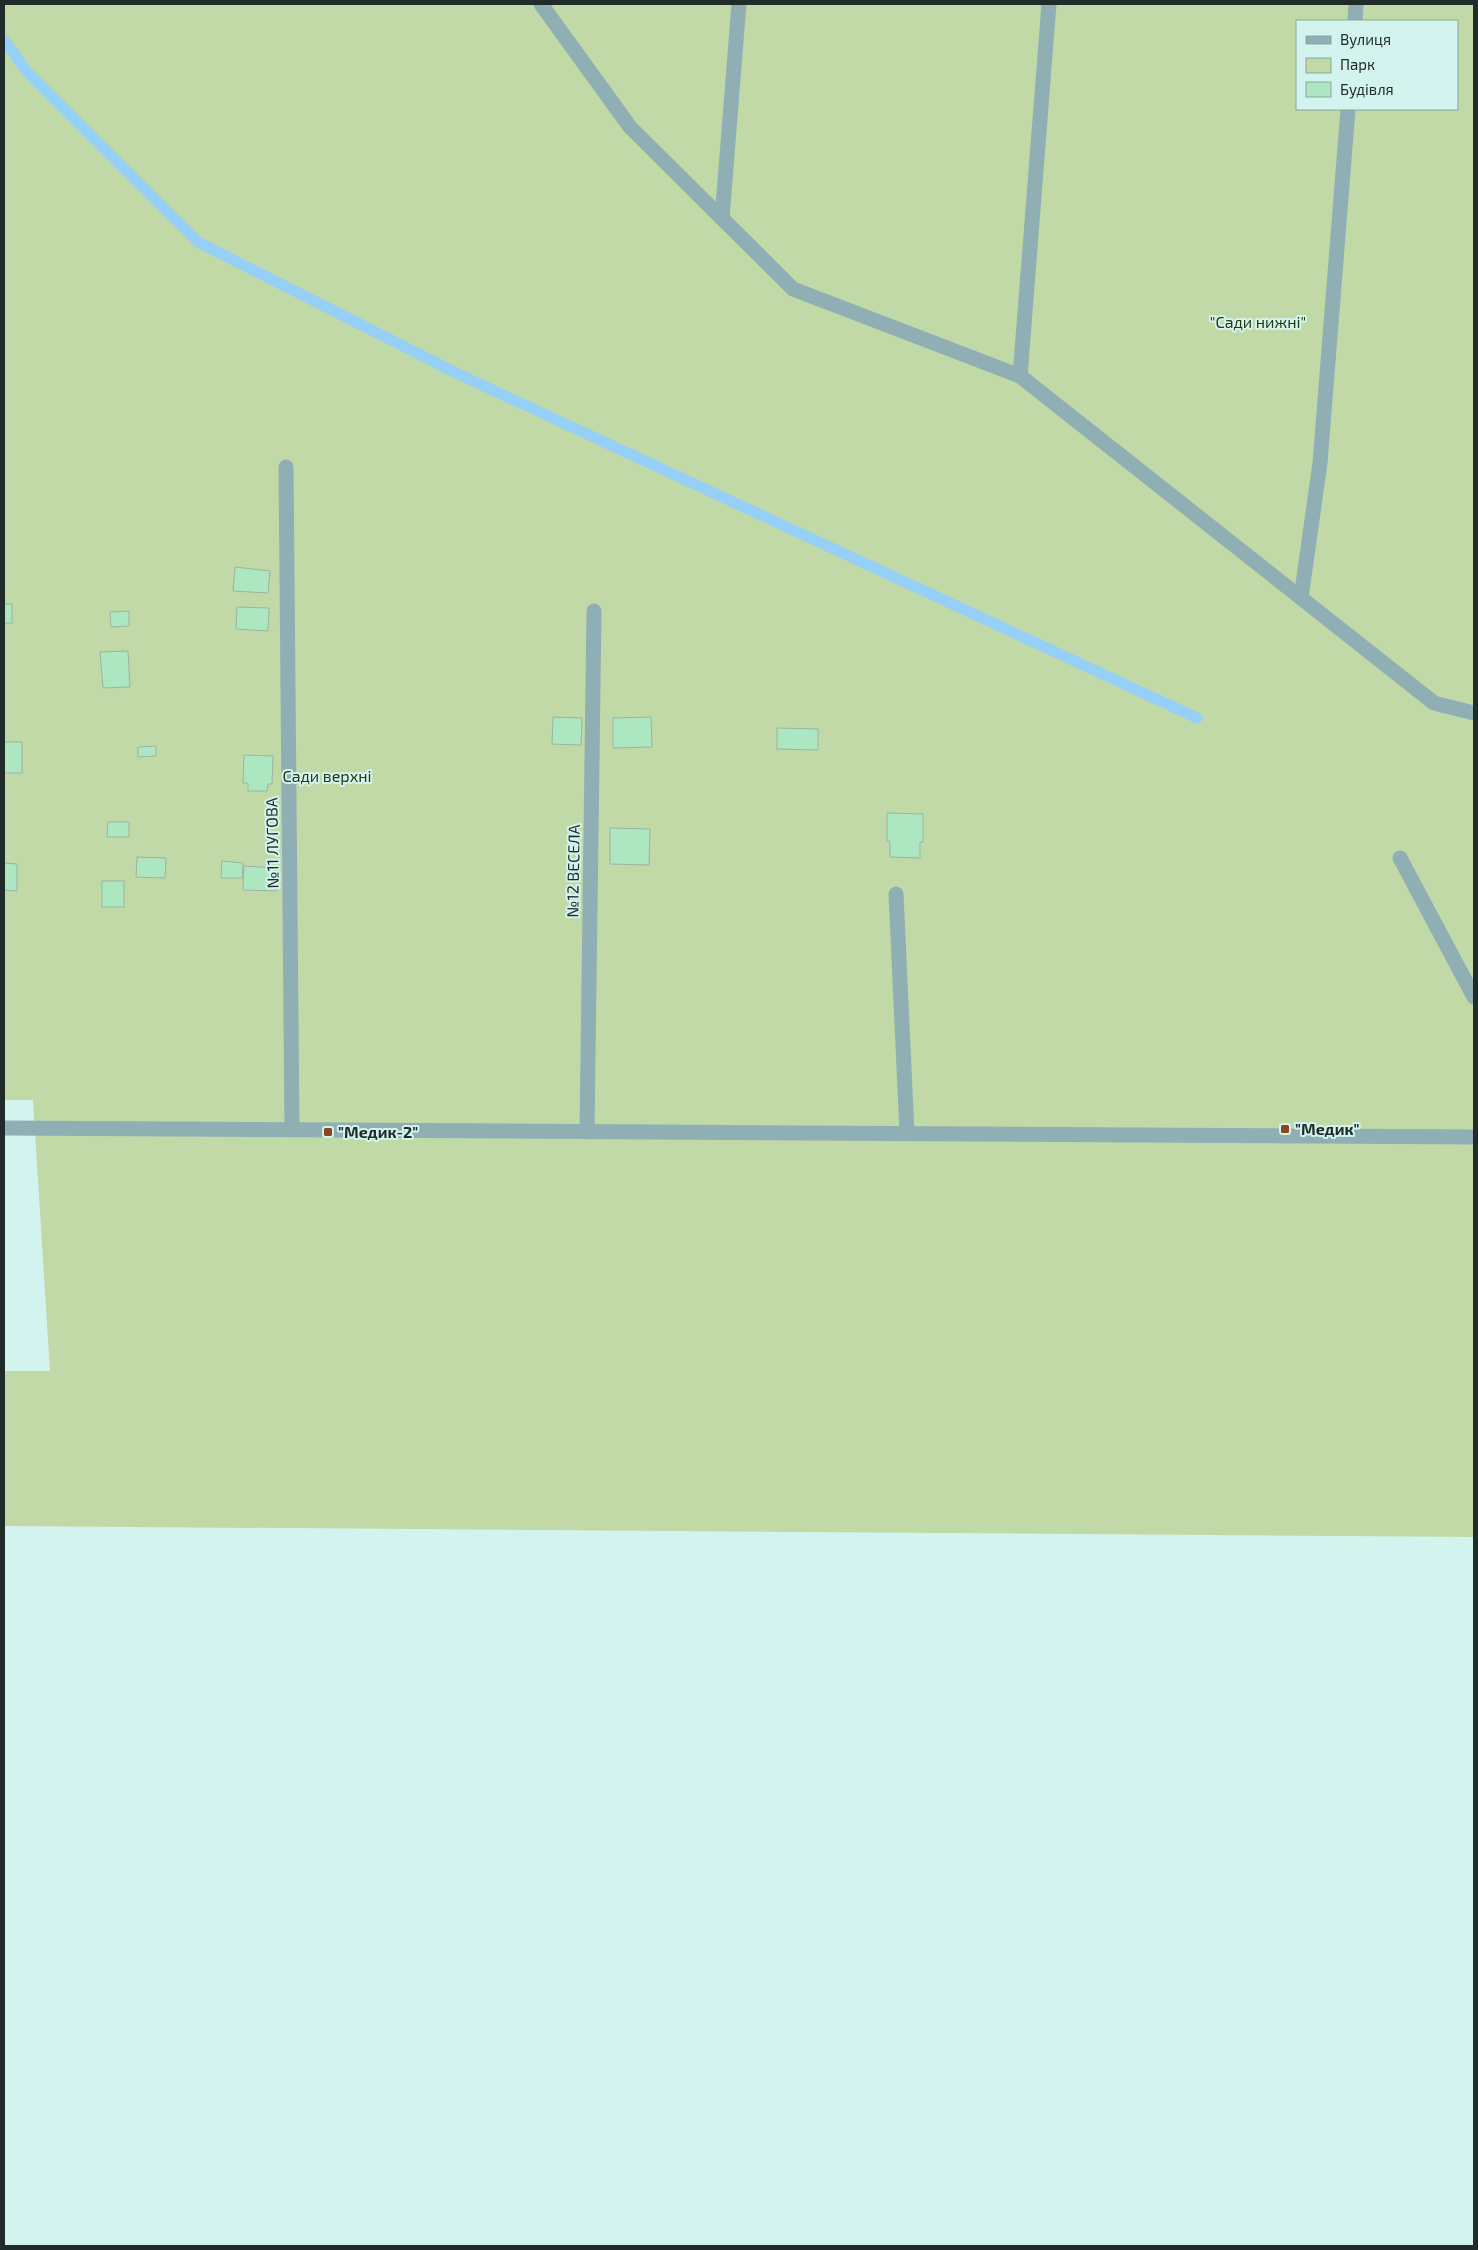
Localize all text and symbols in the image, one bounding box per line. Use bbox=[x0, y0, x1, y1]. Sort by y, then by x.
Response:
legend bbox=[1296, 20, 1458, 110]
text: Вулиця bbox=[1340, 30, 1391, 49]
text: Парк bbox=[1340, 55, 1375, 73]
text: Будівля bbox=[1340, 80, 1394, 99]
park label: "Сади нижні" bbox=[1210, 312, 1306, 331]
park label: Сади верхні bbox=[283, 766, 371, 785]
street label: №11 ЛУГОВА bbox=[261, 797, 282, 889]
street label: №12 ВЕСЕЛА bbox=[562, 824, 583, 918]
place label: "Медик" bbox=[1295, 1119, 1359, 1138]
place label: "Медик-2" bbox=[338, 1122, 418, 1141]
marker: "Медик" bbox=[1279, 1123, 1291, 1135]
marker: "Медик-2" bbox=[322, 1126, 334, 1138]

